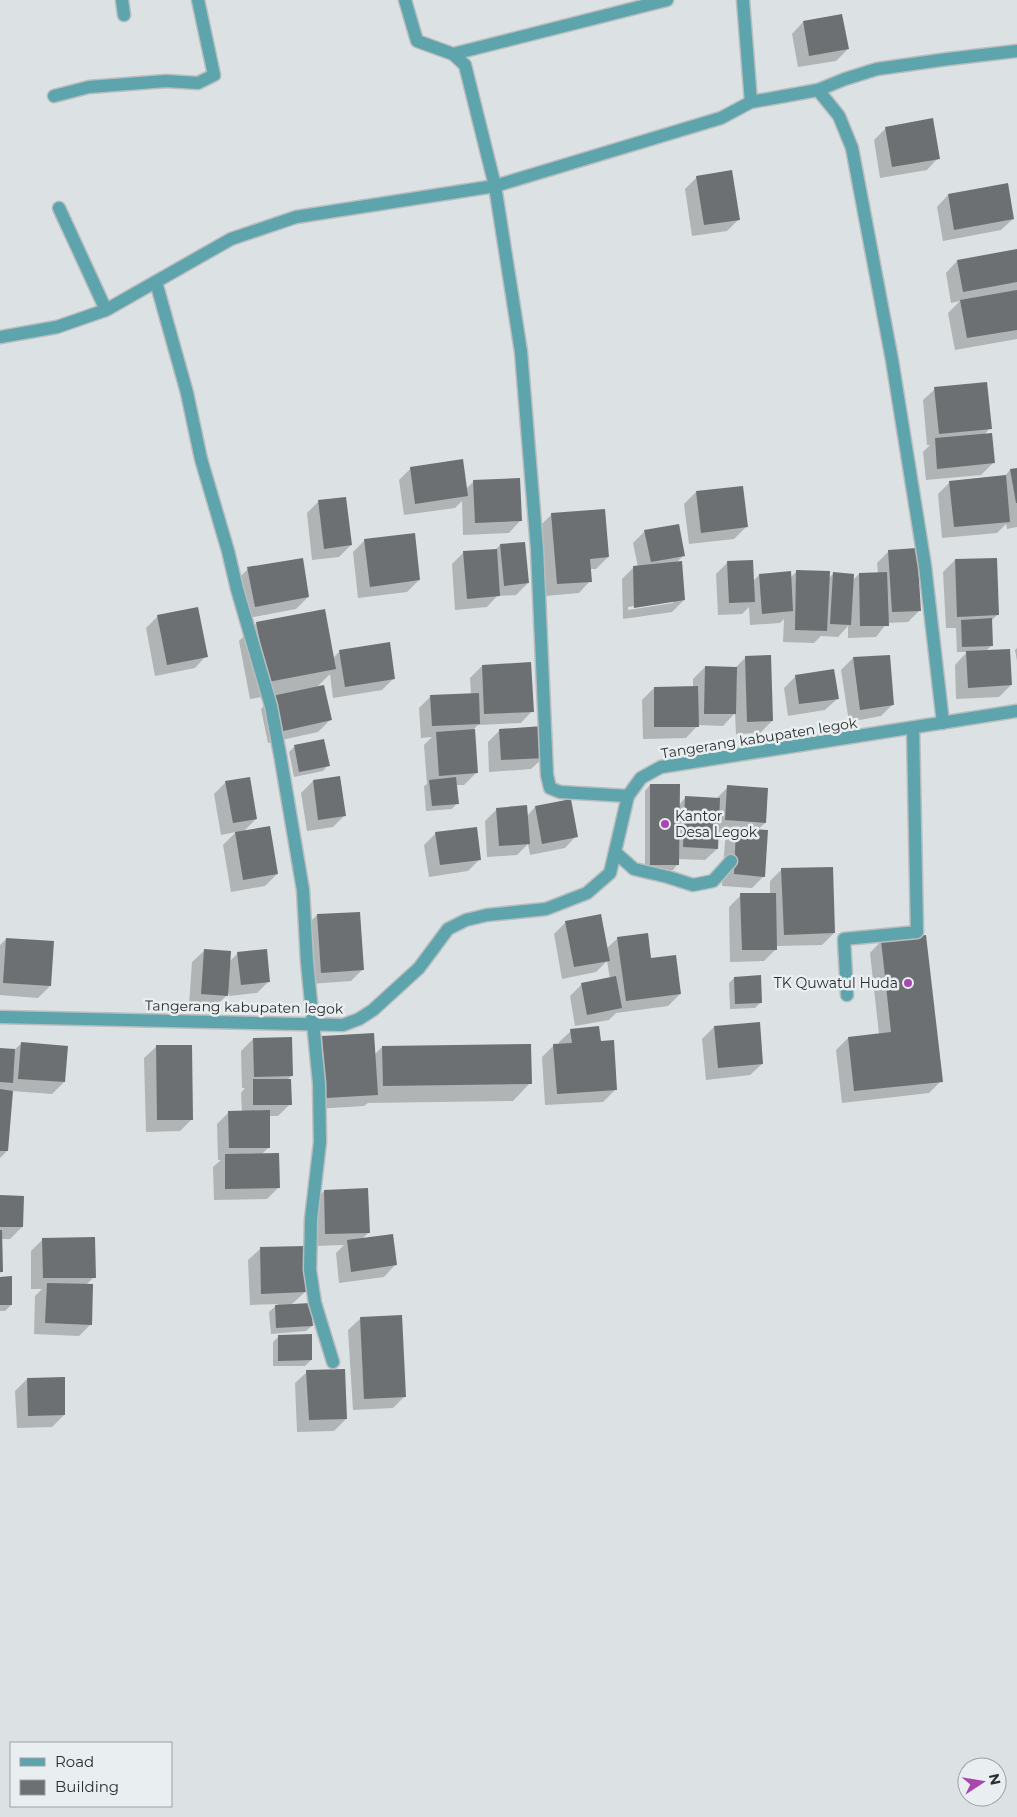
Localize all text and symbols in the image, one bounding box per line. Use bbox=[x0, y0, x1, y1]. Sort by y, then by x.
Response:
street label: Tangerang kabupaten legok bbox=[660, 713, 859, 762]
place label: Kantor Desa Legok bbox=[675, 807, 758, 841]
marker: Kantor Desa Legok bbox=[659, 818, 671, 830]
place label: TK Quwatul Huda bbox=[774, 974, 898, 992]
marker: TK Quwatul Huda bbox=[902, 977, 914, 989]
street label: Tangerang kabupaten legok bbox=[145, 996, 344, 1018]
legend bbox=[10, 1742, 172, 1807]
text: Road bbox=[55, 1752, 94, 1771]
north arrow bbox=[957, 1757, 1007, 1807]
text: N bbox=[985, 1772, 1005, 1787]
text: Building bbox=[55, 1777, 119, 1796]

